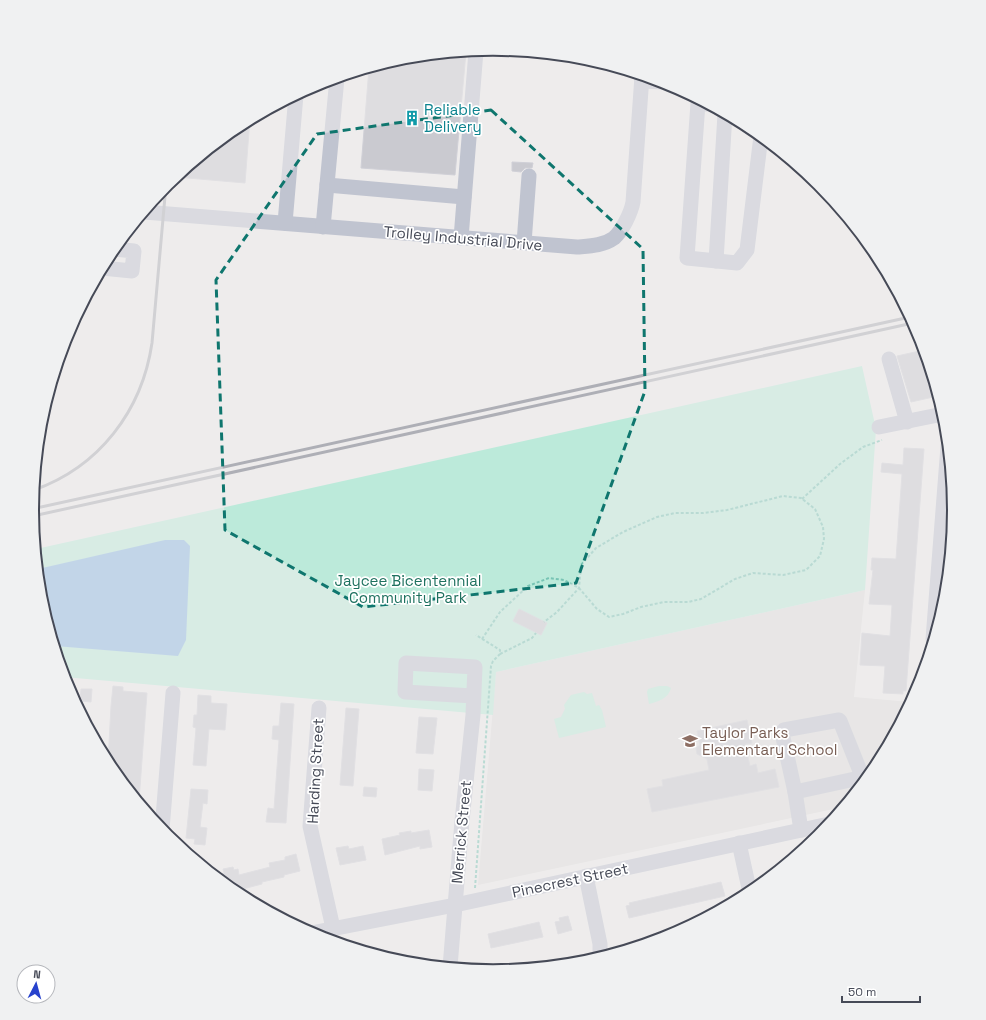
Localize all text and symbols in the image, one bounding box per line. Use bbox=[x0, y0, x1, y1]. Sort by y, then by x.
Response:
place label: Reliable Delivery bbox=[424, 100, 482, 136]
building icon: Reliable Delivery bbox=[403, 109, 421, 127]
street label: Trolley Industrial Drive bbox=[383, 222, 543, 254]
park label: Jaycee Bicentennial Community Park bbox=[334, 571, 482, 607]
street label: Harding Street bbox=[303, 718, 327, 824]
place label: Taylor Parks Elementary School bbox=[702, 723, 838, 759]
school or university icon: Taylor Parks Elementary School bbox=[681, 732, 699, 750]
street label: Merrick Street bbox=[447, 779, 475, 884]
street label: Pinecrest Street bbox=[510, 858, 630, 902]
north arrow bbox=[16, 964, 56, 1004]
text: N bbox=[33, 967, 41, 981]
scale bar bbox=[842, 978, 920, 1004]
text: 50 m bbox=[848, 984, 876, 1000]

